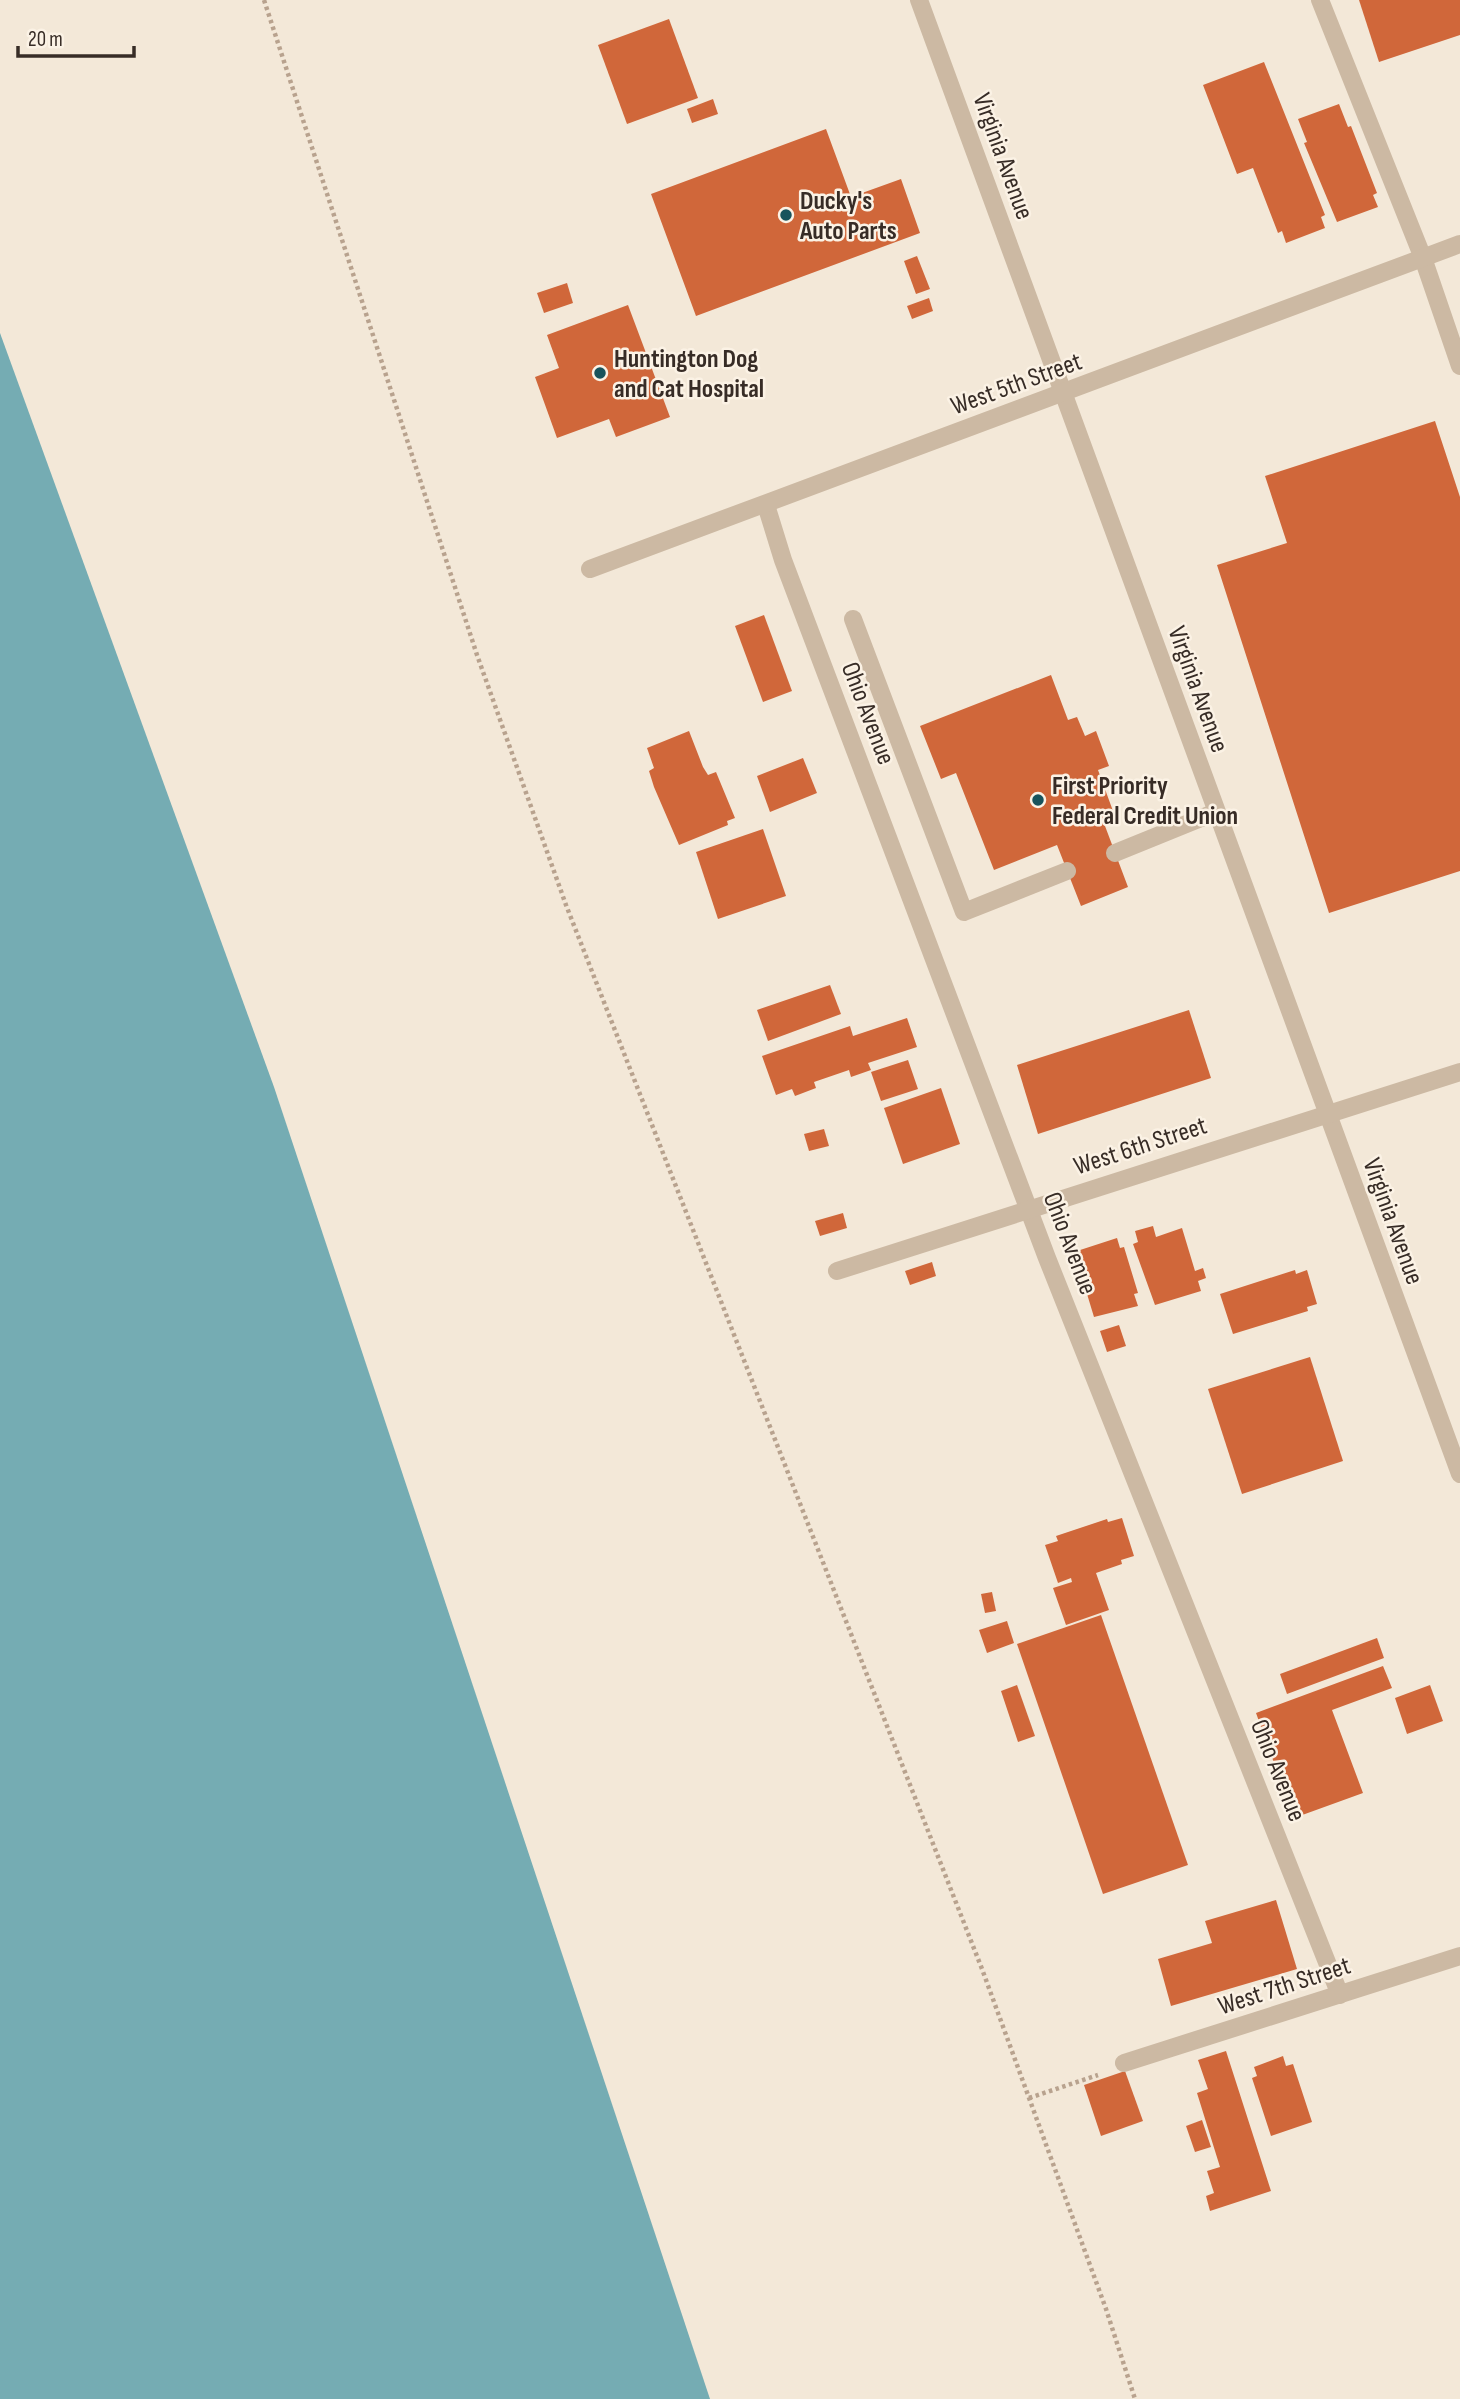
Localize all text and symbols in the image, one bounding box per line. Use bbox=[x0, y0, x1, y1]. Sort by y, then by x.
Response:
scale bar bbox=[18, 14, 133, 58]
text: 20 m bbox=[28, 27, 63, 52]
street label: Virginia Avenue bbox=[965, 89, 1040, 224]
place label: Ducky's Auto Parts bbox=[799, 186, 897, 247]
marker: Ducky's Auto Parts bbox=[778, 207, 794, 223]
place label: Huntington Dog and Cat Hospital bbox=[614, 344, 764, 405]
street label: West 5th Street bbox=[947, 346, 1086, 422]
marker: Huntington Dog and Cat Hospital bbox=[592, 365, 608, 381]
street label: Virginia Avenue bbox=[1160, 622, 1235, 757]
street label: Ohio Avenue bbox=[834, 658, 901, 769]
place label: First Priority Federal Credit Union bbox=[1052, 771, 1238, 832]
marker: First Priority Federal Credit Union bbox=[1030, 792, 1046, 808]
street label: West 6th Street bbox=[1070, 1110, 1211, 1182]
street label: Virginia Avenue bbox=[1355, 1154, 1430, 1289]
street label: Ohio Avenue bbox=[1036, 1188, 1103, 1299]
street label: Ohio Avenue bbox=[1243, 1715, 1312, 1826]
street label: West 7th Street bbox=[1215, 1950, 1354, 2022]

